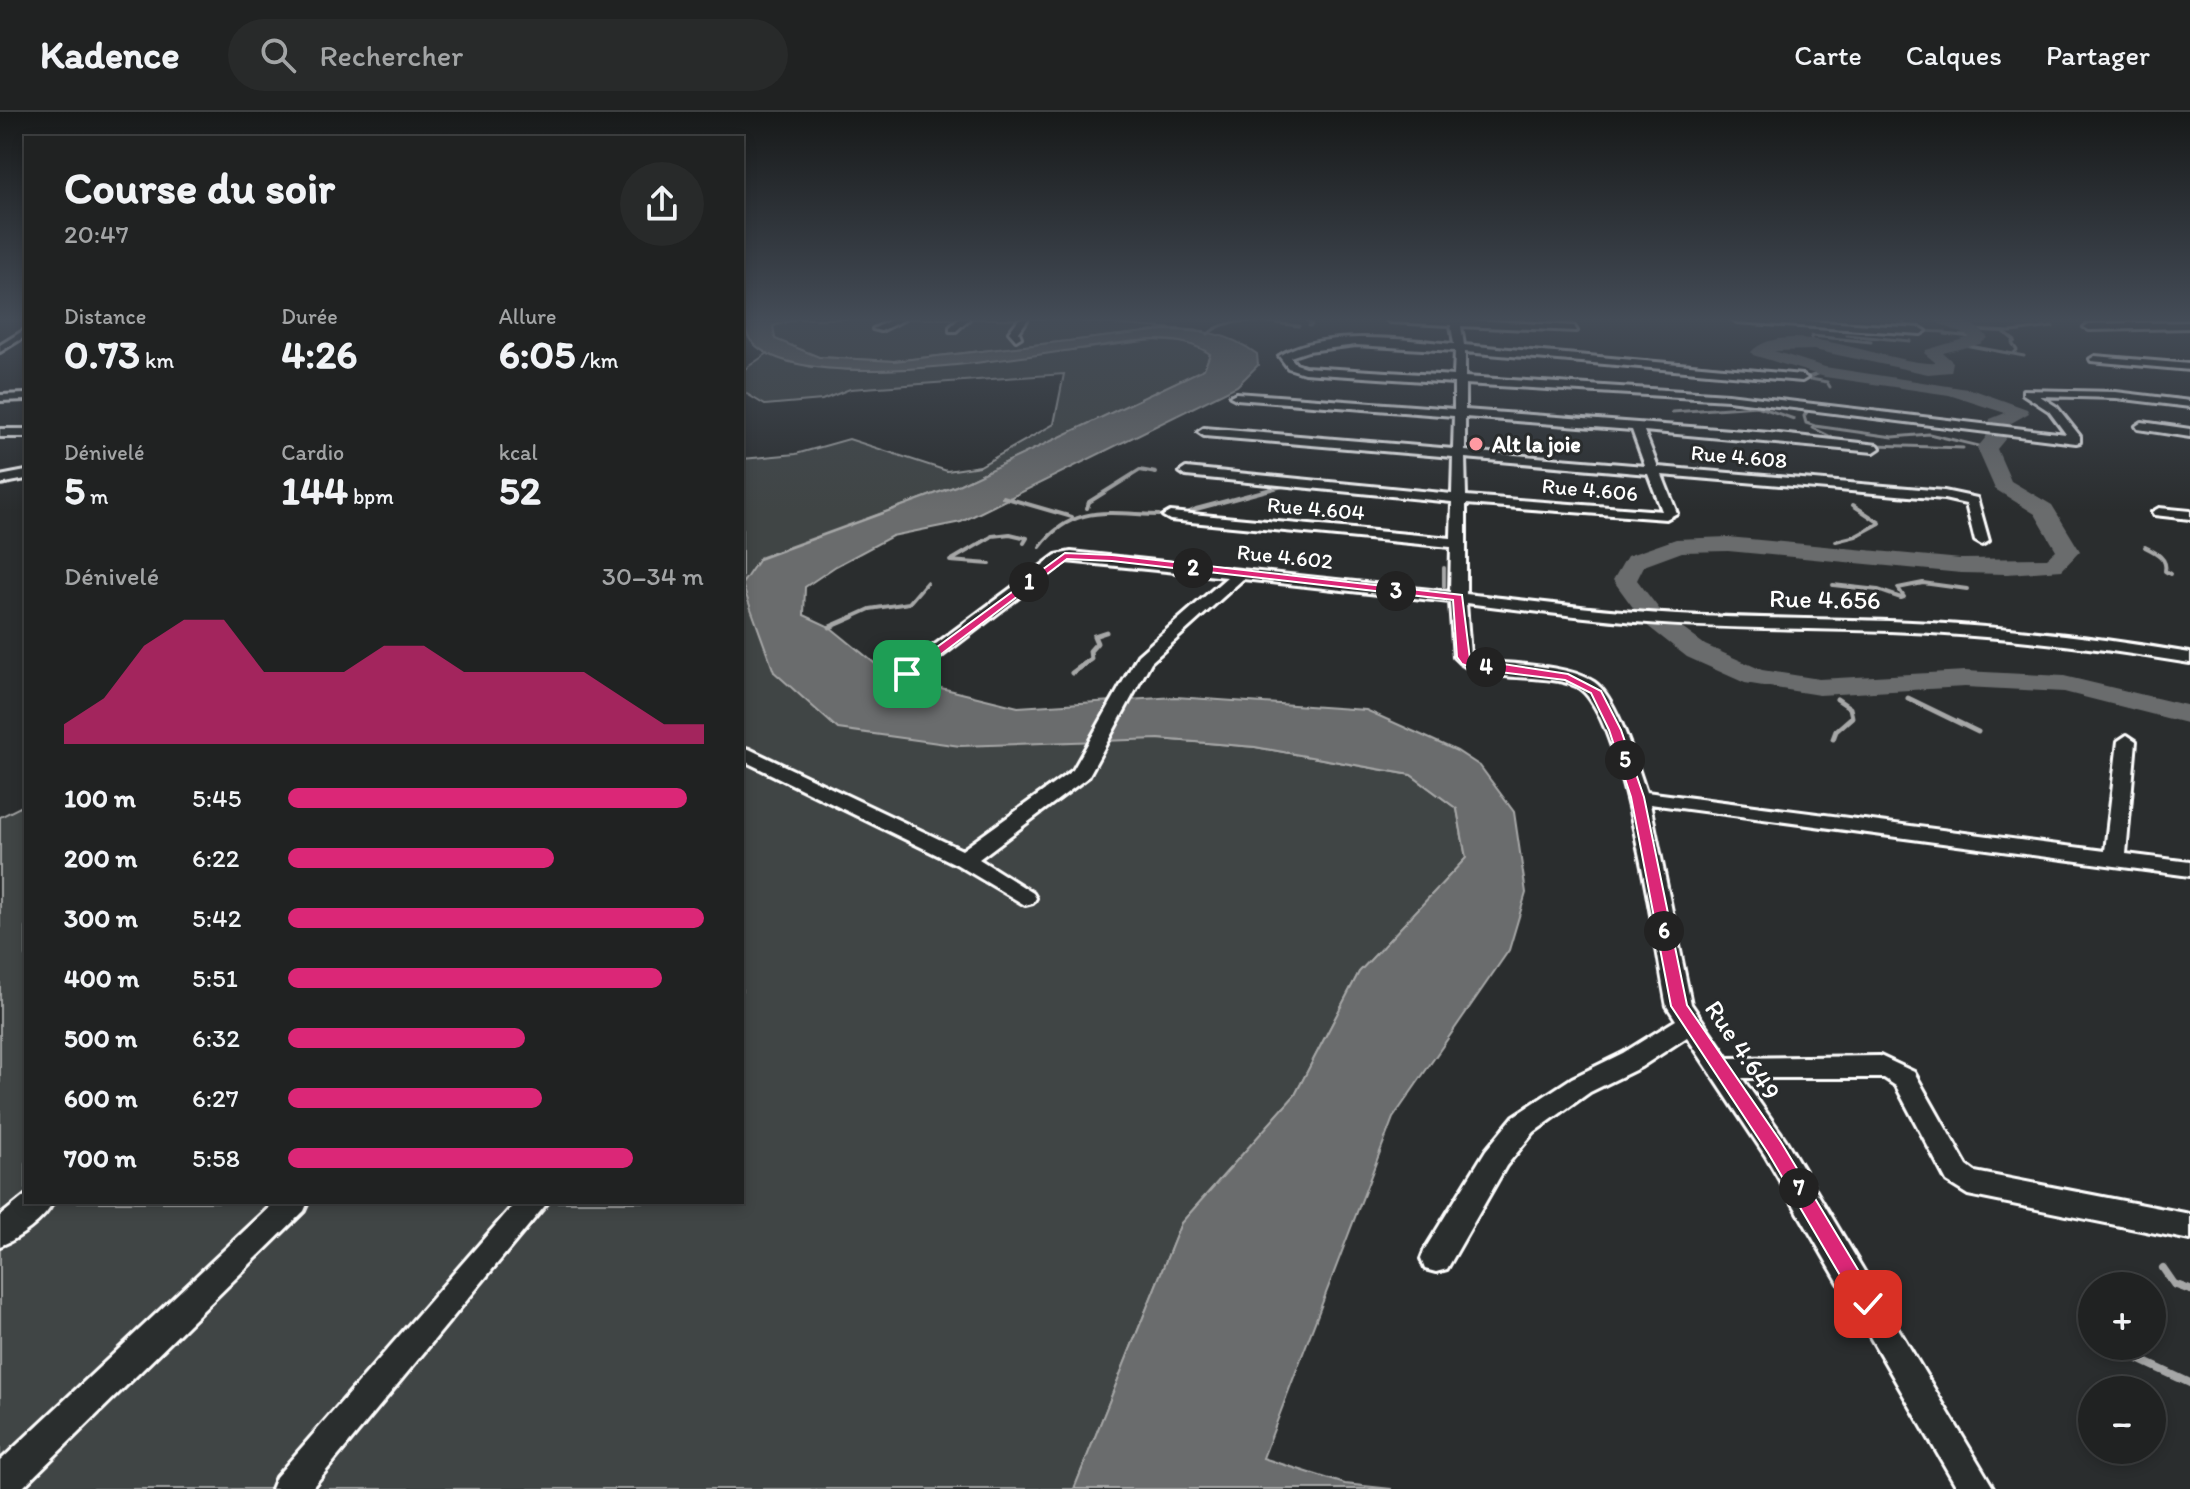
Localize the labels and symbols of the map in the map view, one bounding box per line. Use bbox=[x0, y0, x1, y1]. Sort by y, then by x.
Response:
place label: Alt la joie bbox=[1491, 431, 1581, 458]
marker: Alt la joie bbox=[1467, 435, 1485, 453]
street label: Rue 4.608 bbox=[1690, 439, 1788, 474]
street label: Rue 4.606 bbox=[1541, 472, 1639, 507]
street label: Rue 4.604 bbox=[1266, 491, 1366, 526]
street label: Rue 4.602 bbox=[1236, 538, 1335, 575]
pin: 2 bbox=[1173, 548, 1213, 588]
pin: 1 bbox=[1009, 562, 1049, 602]
pin: 3 bbox=[1376, 571, 1416, 611]
street label: Rue 4.656 bbox=[1769, 582, 1881, 616]
pin bbox=[873, 640, 941, 708]
pin: 4 bbox=[1466, 647, 1506, 687]
pin: 5 bbox=[1605, 740, 1645, 780]
pin: 6 bbox=[1644, 911, 1684, 951]
street label: Rue 4.649 bbox=[1698, 994, 1788, 1106]
pin: 7 bbox=[1779, 1168, 1819, 1208]
pin bbox=[1834, 1270, 1902, 1338]

